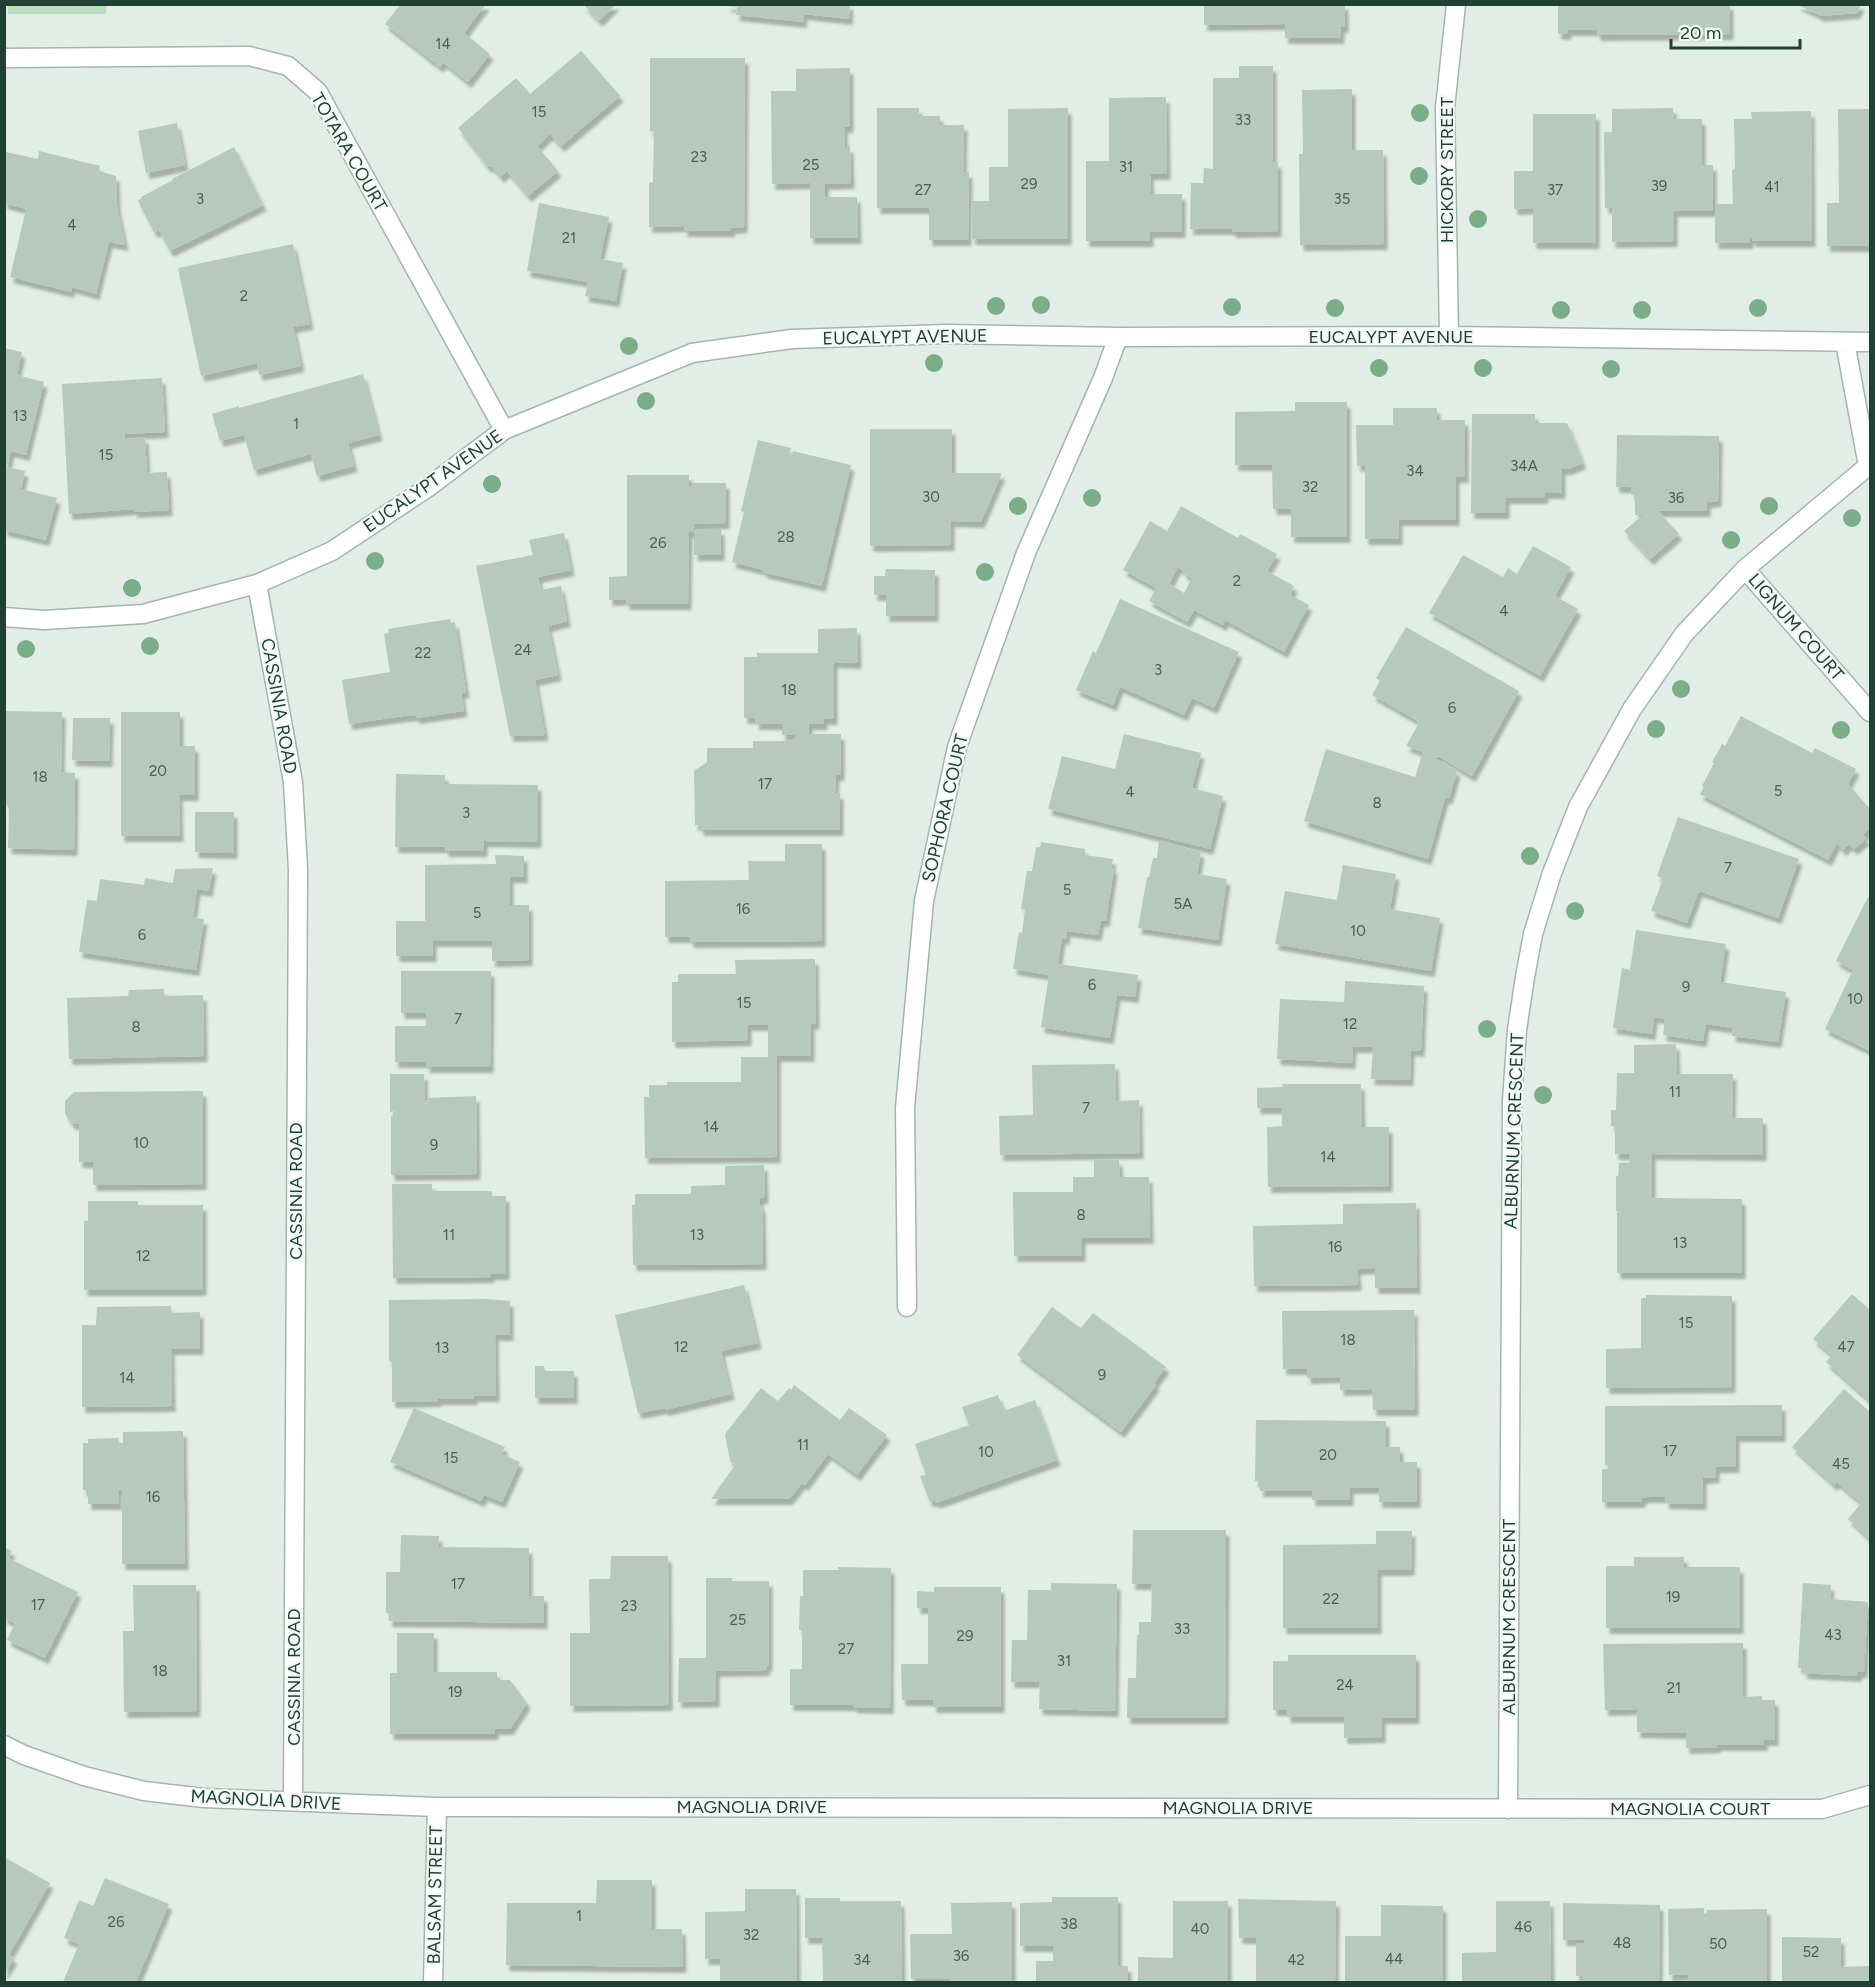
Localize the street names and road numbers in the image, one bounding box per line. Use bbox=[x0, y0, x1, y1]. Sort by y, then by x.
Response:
street label: TOTARA COURT bbox=[306, 89, 392, 215]
street label: HICKORY STREET bbox=[1436, 97, 1458, 243]
street label: EUCALYPT AVENUE bbox=[822, 325, 988, 349]
street label: EUCALYPT AVENUE bbox=[1308, 326, 1474, 348]
street label: EUCALYPT AVENUE bbox=[359, 425, 507, 537]
street label: LIGNUM COURT bbox=[1743, 569, 1849, 685]
street label: CASSINIA ROAD bbox=[256, 636, 302, 776]
street label: SOPHORA COURT bbox=[917, 732, 973, 884]
street label: ALBURNUM CRESCENT bbox=[1500, 1032, 1528, 1229]
street label: CASSINIA ROAD bbox=[285, 1122, 307, 1260]
street label: ALBURNUM CRESCENT bbox=[1498, 1519, 1520, 1715]
street label: CASSINIA ROAD bbox=[283, 1608, 305, 1746]
street label: MAGNOLIA DRIVE bbox=[190, 1785, 342, 1815]
street label: MAGNOLIA DRIVE bbox=[676, 1796, 828, 1818]
street label: MAGNOLIA DRIVE bbox=[1162, 1797, 1314, 1819]
street label: MAGNOLIA COURT bbox=[1610, 1798, 1770, 1820]
street label: BALSAM STREET bbox=[423, 1825, 447, 1965]

